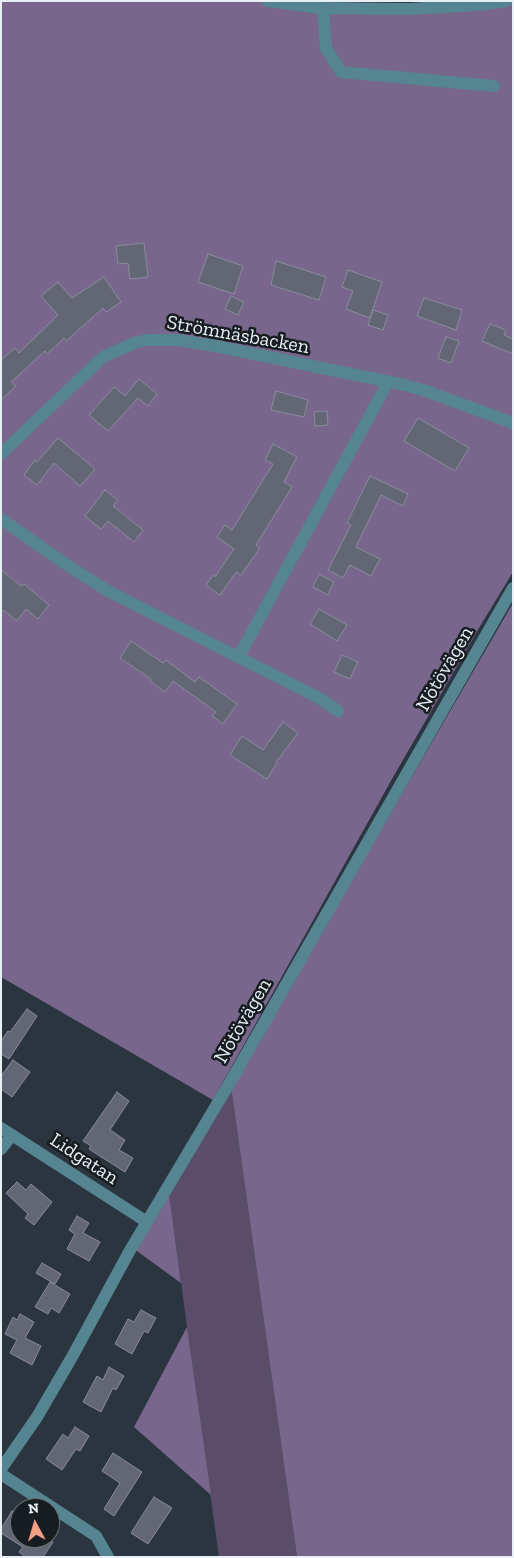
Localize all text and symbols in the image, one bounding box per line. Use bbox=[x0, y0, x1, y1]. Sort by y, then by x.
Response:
street label: Strömnäsbacken bbox=[165, 311, 311, 359]
street label: Nötövägen bbox=[411, 622, 479, 716]
street label: Nötövägen bbox=[209, 974, 277, 1068]
street label: Lidgatan bbox=[45, 1128, 123, 1190]
north arrow bbox=[10, 1498, 60, 1548]
text: N bbox=[27, 1500, 40, 1518]

